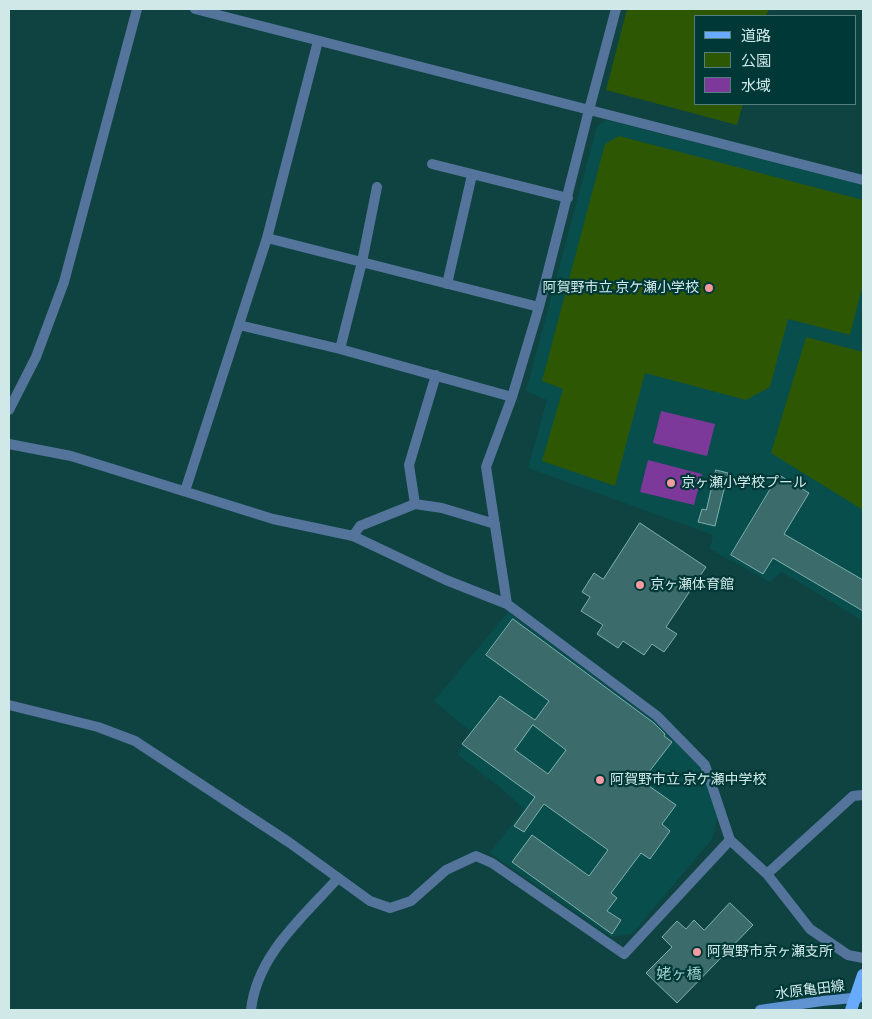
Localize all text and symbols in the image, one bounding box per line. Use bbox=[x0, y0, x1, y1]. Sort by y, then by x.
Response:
legend bbox=[694, 15, 857, 105]
text: 道路 bbox=[741, 28, 771, 44]
text: 公園 bbox=[741, 53, 771, 69]
text: 水域 bbox=[741, 78, 771, 94]
place label: 阿賀野市立 京ケ瀬小学校 bbox=[542, 280, 699, 296]
marker: 阿賀野市立 京ケ瀬小学校 bbox=[703, 282, 715, 294]
place label: 京ヶ瀬小学校プール bbox=[681, 475, 807, 491]
marker: 京ヶ瀬小学校プール bbox=[665, 477, 677, 489]
place label: 京ヶ瀬体育館 bbox=[650, 577, 734, 593]
marker: 京ヶ瀬体育館 bbox=[634, 579, 646, 591]
place label: 阿賀野市立 京ケ瀬中学校 bbox=[610, 772, 767, 788]
marker: 阿賀野市立 京ケ瀬中学校 bbox=[594, 774, 606, 786]
place label: 阿賀野市京ヶ瀬支所 bbox=[707, 944, 833, 960]
marker: 阿賀野市京ヶ瀬支所 bbox=[691, 946, 703, 958]
district label: 姥ヶ橋 bbox=[657, 965, 701, 983]
street label: 水原亀田線 bbox=[774, 977, 846, 1003]

